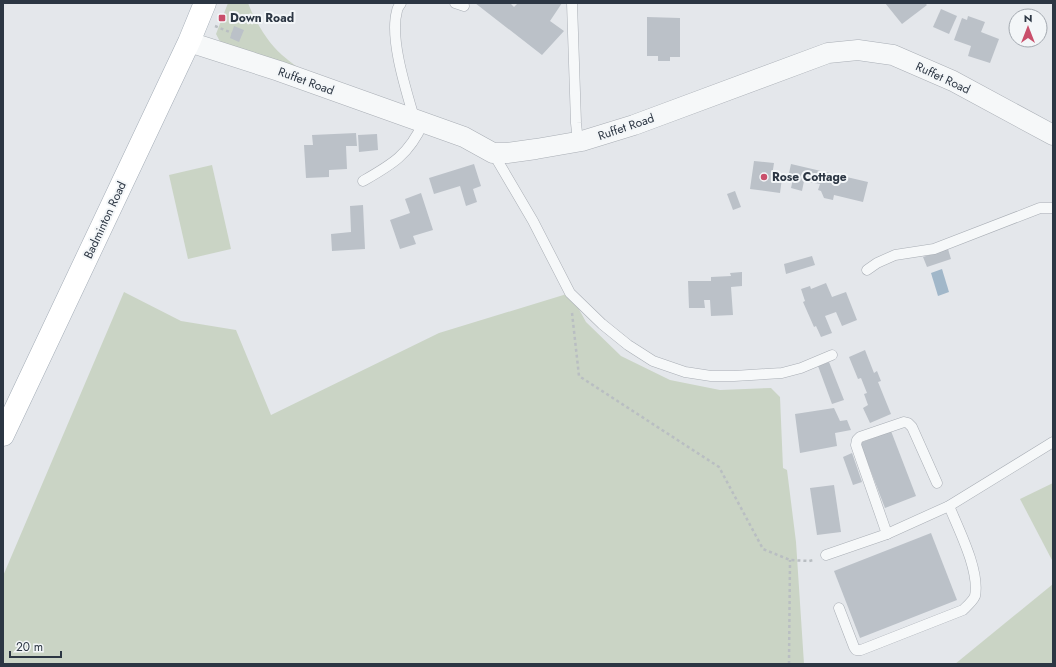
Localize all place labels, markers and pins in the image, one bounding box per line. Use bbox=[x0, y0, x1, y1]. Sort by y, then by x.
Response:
place label: Down Road bbox=[230, 9, 294, 27]
marker: Down Road bbox=[217, 13, 227, 23]
place label: Rose Cottage bbox=[772, 168, 847, 186]
marker: Rose Cottage bbox=[759, 172, 769, 182]

